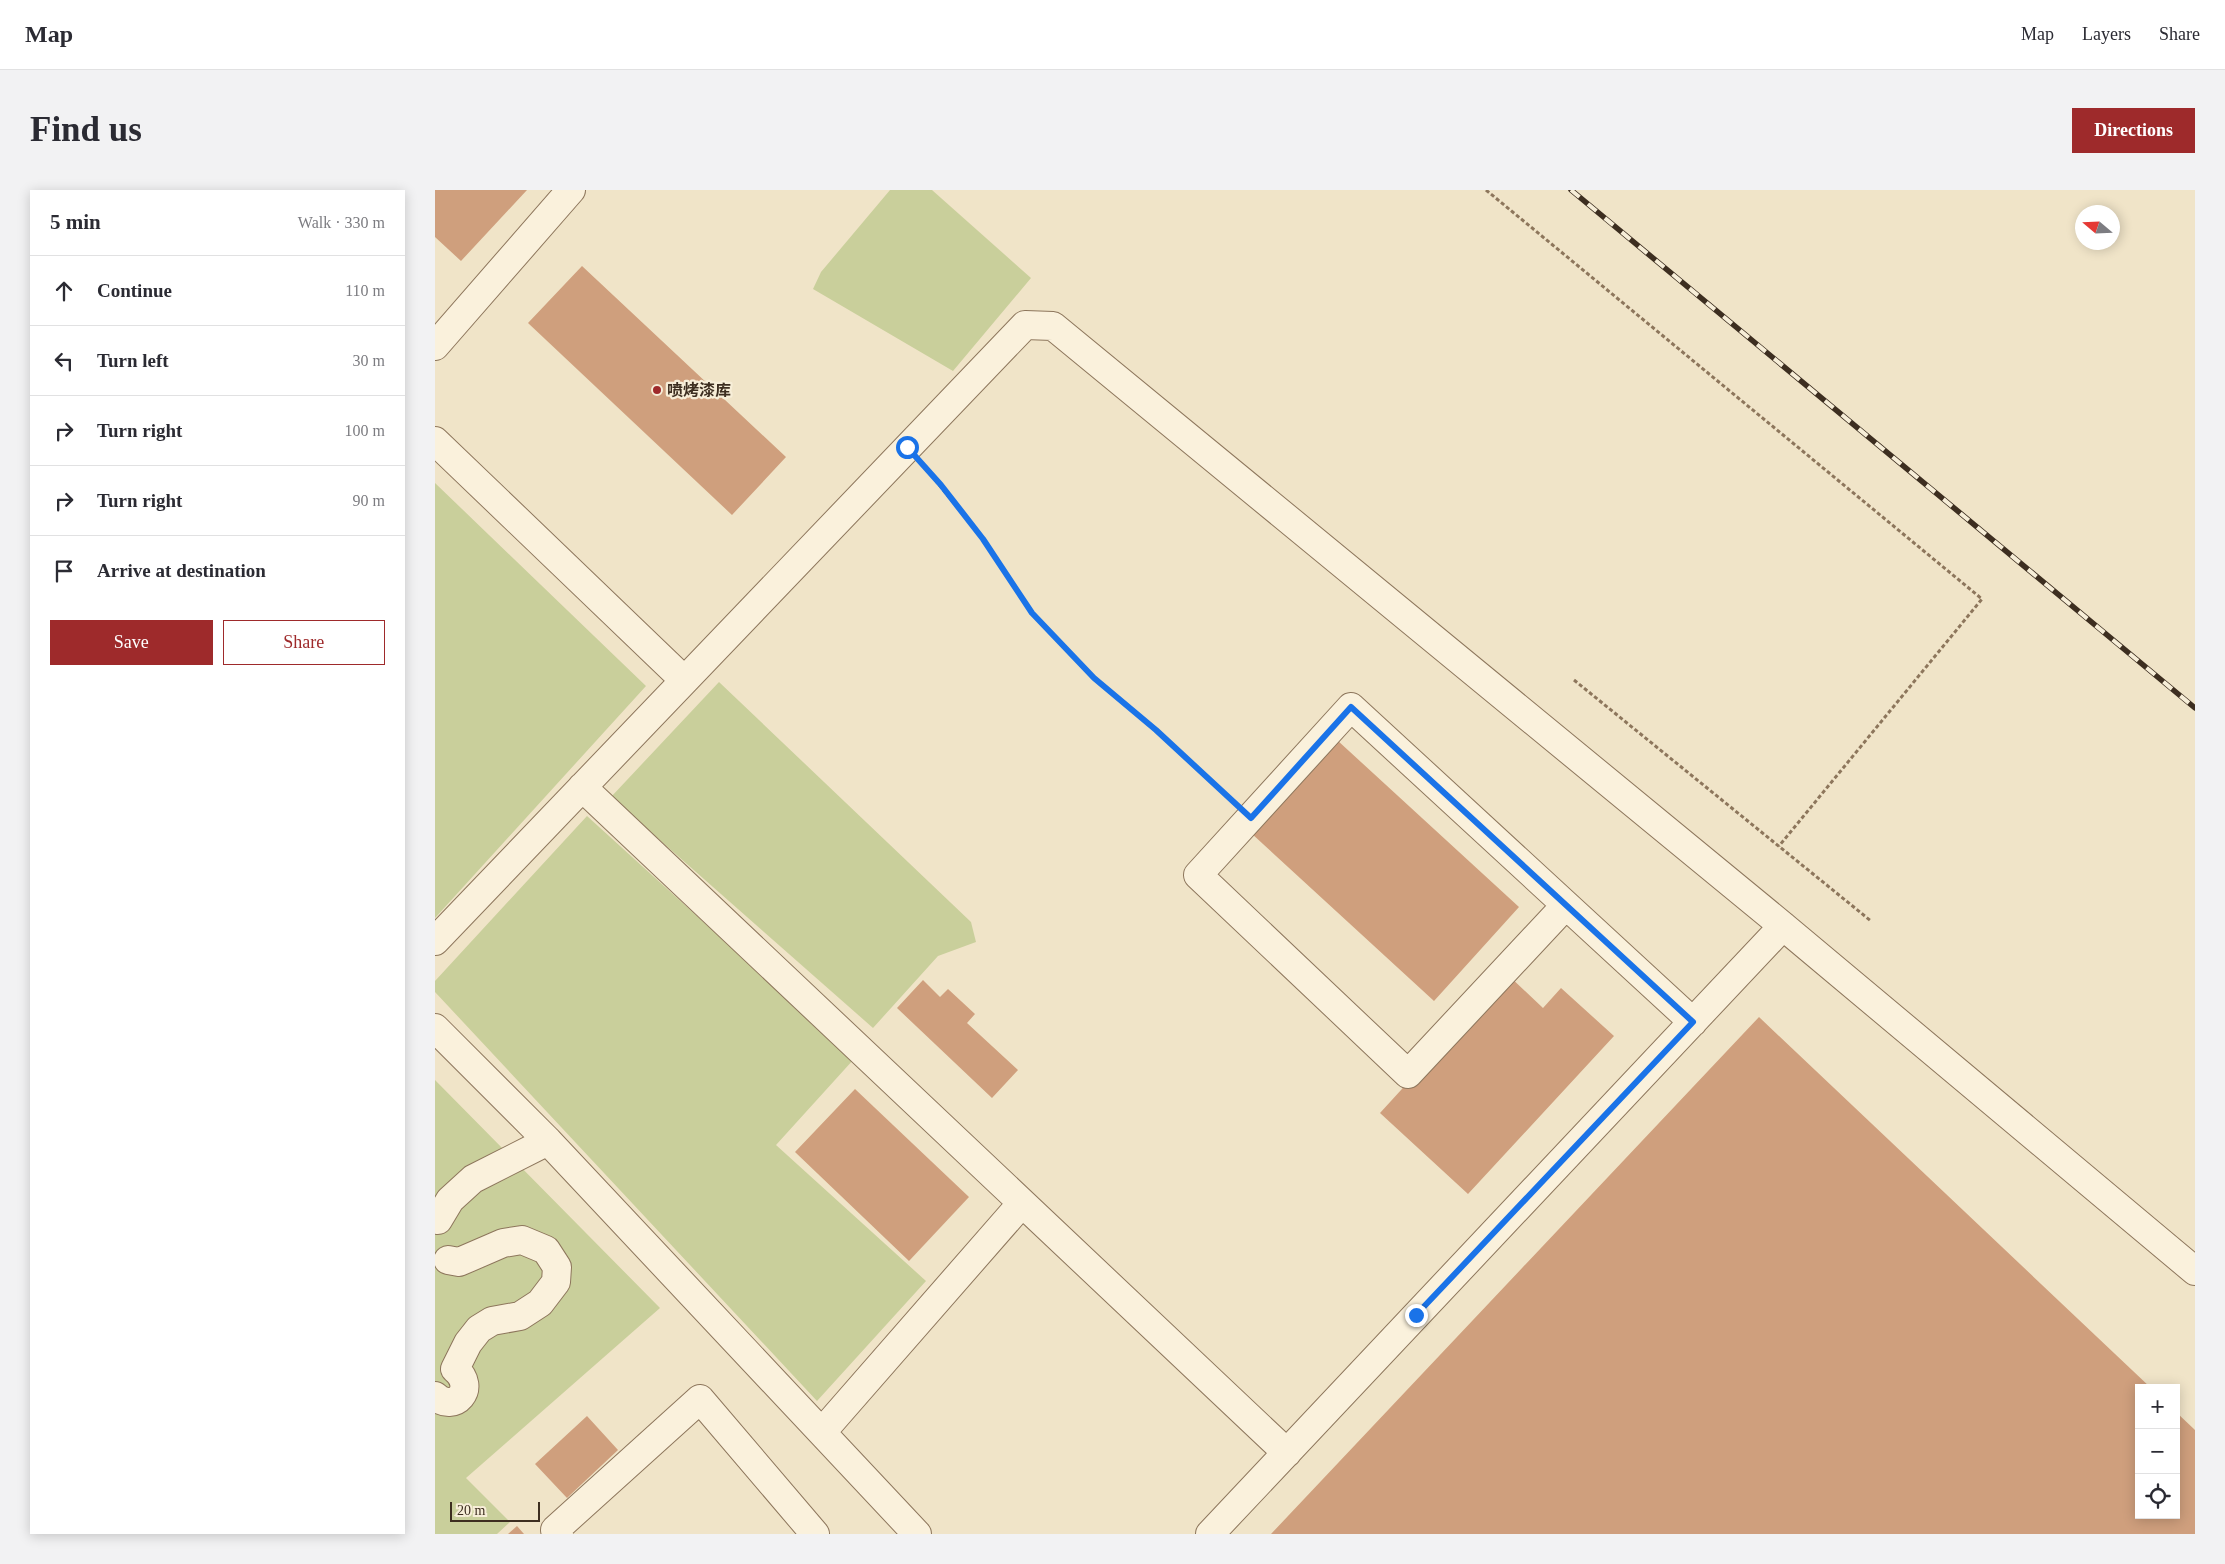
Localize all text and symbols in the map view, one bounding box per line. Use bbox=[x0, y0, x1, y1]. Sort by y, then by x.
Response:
text: Map bbox=[25, 21, 73, 47]
text: Map bbox=[2021, 24, 2054, 44]
text: Layers bbox=[2082, 24, 2131, 44]
text: Share bbox=[2159, 24, 2200, 44]
button: Directions bbox=[2072, 108, 2195, 153]
text: Find us bbox=[30, 110, 142, 149]
north arrow bbox=[2075, 205, 2120, 250]
text: 5 min bbox=[50, 210, 101, 234]
text: Walk · 330 m bbox=[298, 214, 385, 231]
icon: ahead bbox=[50, 277, 78, 305]
text: Continue bbox=[97, 280, 172, 301]
text: 110 m bbox=[345, 282, 385, 299]
icon: left bbox=[50, 347, 78, 375]
text: Turn left bbox=[97, 350, 169, 371]
text: 30 m bbox=[353, 352, 385, 369]
place label: 喷烤漆库 bbox=[667, 381, 731, 399]
marker: 喷烤漆库 bbox=[651, 384, 663, 396]
icon: right bbox=[50, 417, 78, 445]
text: Turn right bbox=[97, 420, 182, 441]
text: 100 m bbox=[345, 422, 385, 439]
route start bbox=[896, 436, 919, 459]
icon: right bbox=[50, 487, 78, 515]
text: Turn right bbox=[97, 490, 182, 511]
text: 90 m bbox=[353, 492, 385, 509]
icon: arrive bbox=[50, 557, 78, 585]
text: Arrive at destination bbox=[97, 560, 266, 581]
button: Save bbox=[50, 620, 213, 665]
button: Share bbox=[223, 620, 385, 665]
route end bbox=[1405, 1304, 1428, 1327]
map controls bbox=[2135, 1384, 2180, 1519]
button: + bbox=[2135, 1384, 2180, 1429]
button: − bbox=[2135, 1429, 2180, 1474]
button: locate bbox=[2135, 1474, 2180, 1519]
scale bar bbox=[450, 1499, 540, 1522]
text: 20 m bbox=[457, 1503, 485, 1518]

